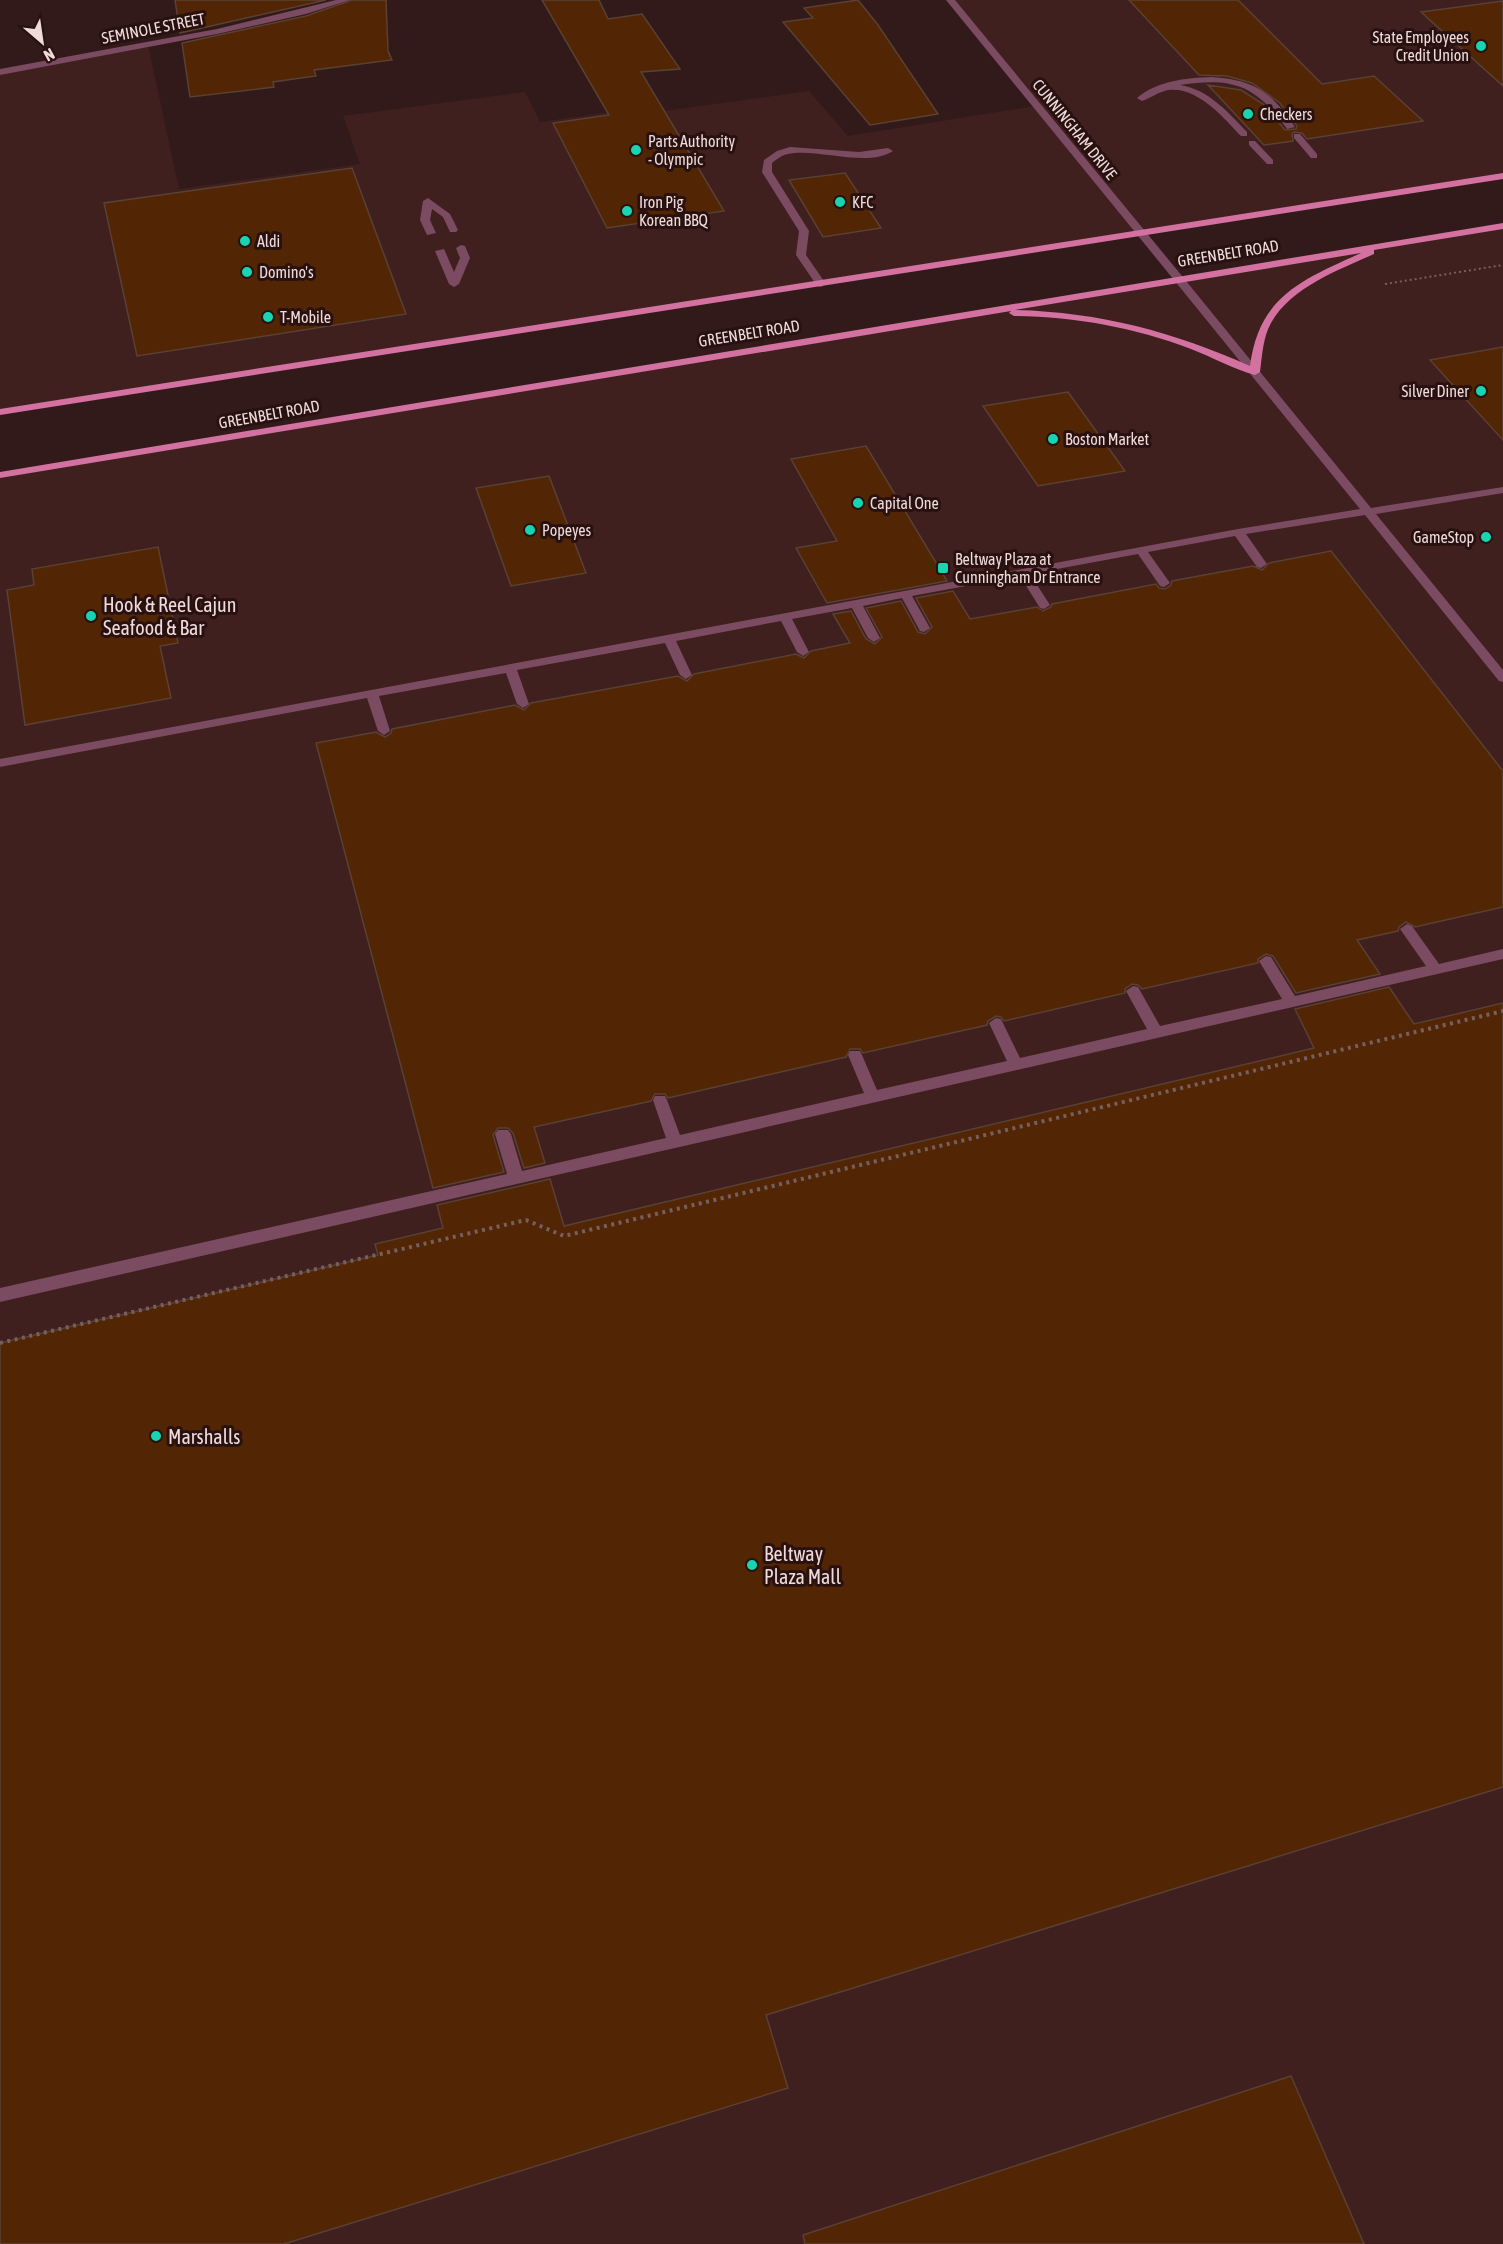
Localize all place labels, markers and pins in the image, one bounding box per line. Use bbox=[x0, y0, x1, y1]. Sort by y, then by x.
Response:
place label: State Employees Credit Union bbox=[1372, 28, 1469, 64]
marker: State Employees Credit Union bbox=[1474, 39, 1488, 53]
place label: Checkers bbox=[1260, 105, 1313, 123]
marker: Checkers bbox=[1241, 107, 1255, 121]
place label: Parts Authority - Olympic bbox=[648, 132, 735, 169]
marker: Parts Authority - Olympic bbox=[629, 143, 643, 157]
place label: Iron Pig Korean BBQ bbox=[639, 193, 709, 229]
place label: KFC bbox=[852, 193, 874, 211]
marker: KFC bbox=[833, 195, 847, 209]
marker: Iron Pig Korean BBQ bbox=[620, 204, 634, 218]
place label: Aldi bbox=[257, 232, 280, 250]
marker: Aldi bbox=[238, 234, 252, 248]
place label: Domino's bbox=[259, 263, 314, 281]
marker: Domino's bbox=[240, 265, 254, 279]
place label: T-Mobile bbox=[280, 308, 331, 326]
marker: T-Mobile bbox=[261, 310, 275, 324]
place label: Silver Diner bbox=[1402, 382, 1469, 400]
marker: Silver Diner bbox=[1474, 384, 1488, 398]
place label: Boston Market bbox=[1065, 430, 1150, 448]
marker: Boston Market bbox=[1046, 432, 1060, 446]
place label: Capital One bbox=[870, 494, 939, 513]
marker: Capital One bbox=[851, 496, 865, 510]
place label: Popeyes bbox=[542, 521, 592, 540]
marker: Popeyes bbox=[523, 523, 537, 537]
place label: GameStop bbox=[1413, 528, 1474, 547]
marker: GameStop bbox=[1479, 530, 1493, 544]
place label: Beltway Plaza at Cunningham Dr Entrance bbox=[955, 550, 1101, 587]
marker: Beltway Plaza at Cunningham Dr Entrance bbox=[936, 561, 950, 575]
place label: Hook & Reel Cajun Seafood & Bar bbox=[103, 593, 236, 639]
marker: Hook & Reel Cajun Seafood & Bar bbox=[84, 609, 98, 623]
place label: Marshalls bbox=[168, 1425, 240, 1448]
marker: Marshalls bbox=[149, 1429, 163, 1443]
place label: Beltway Plaza Mall bbox=[764, 1542, 842, 1588]
marker: Beltway Plaza Mall bbox=[745, 1558, 759, 1572]

